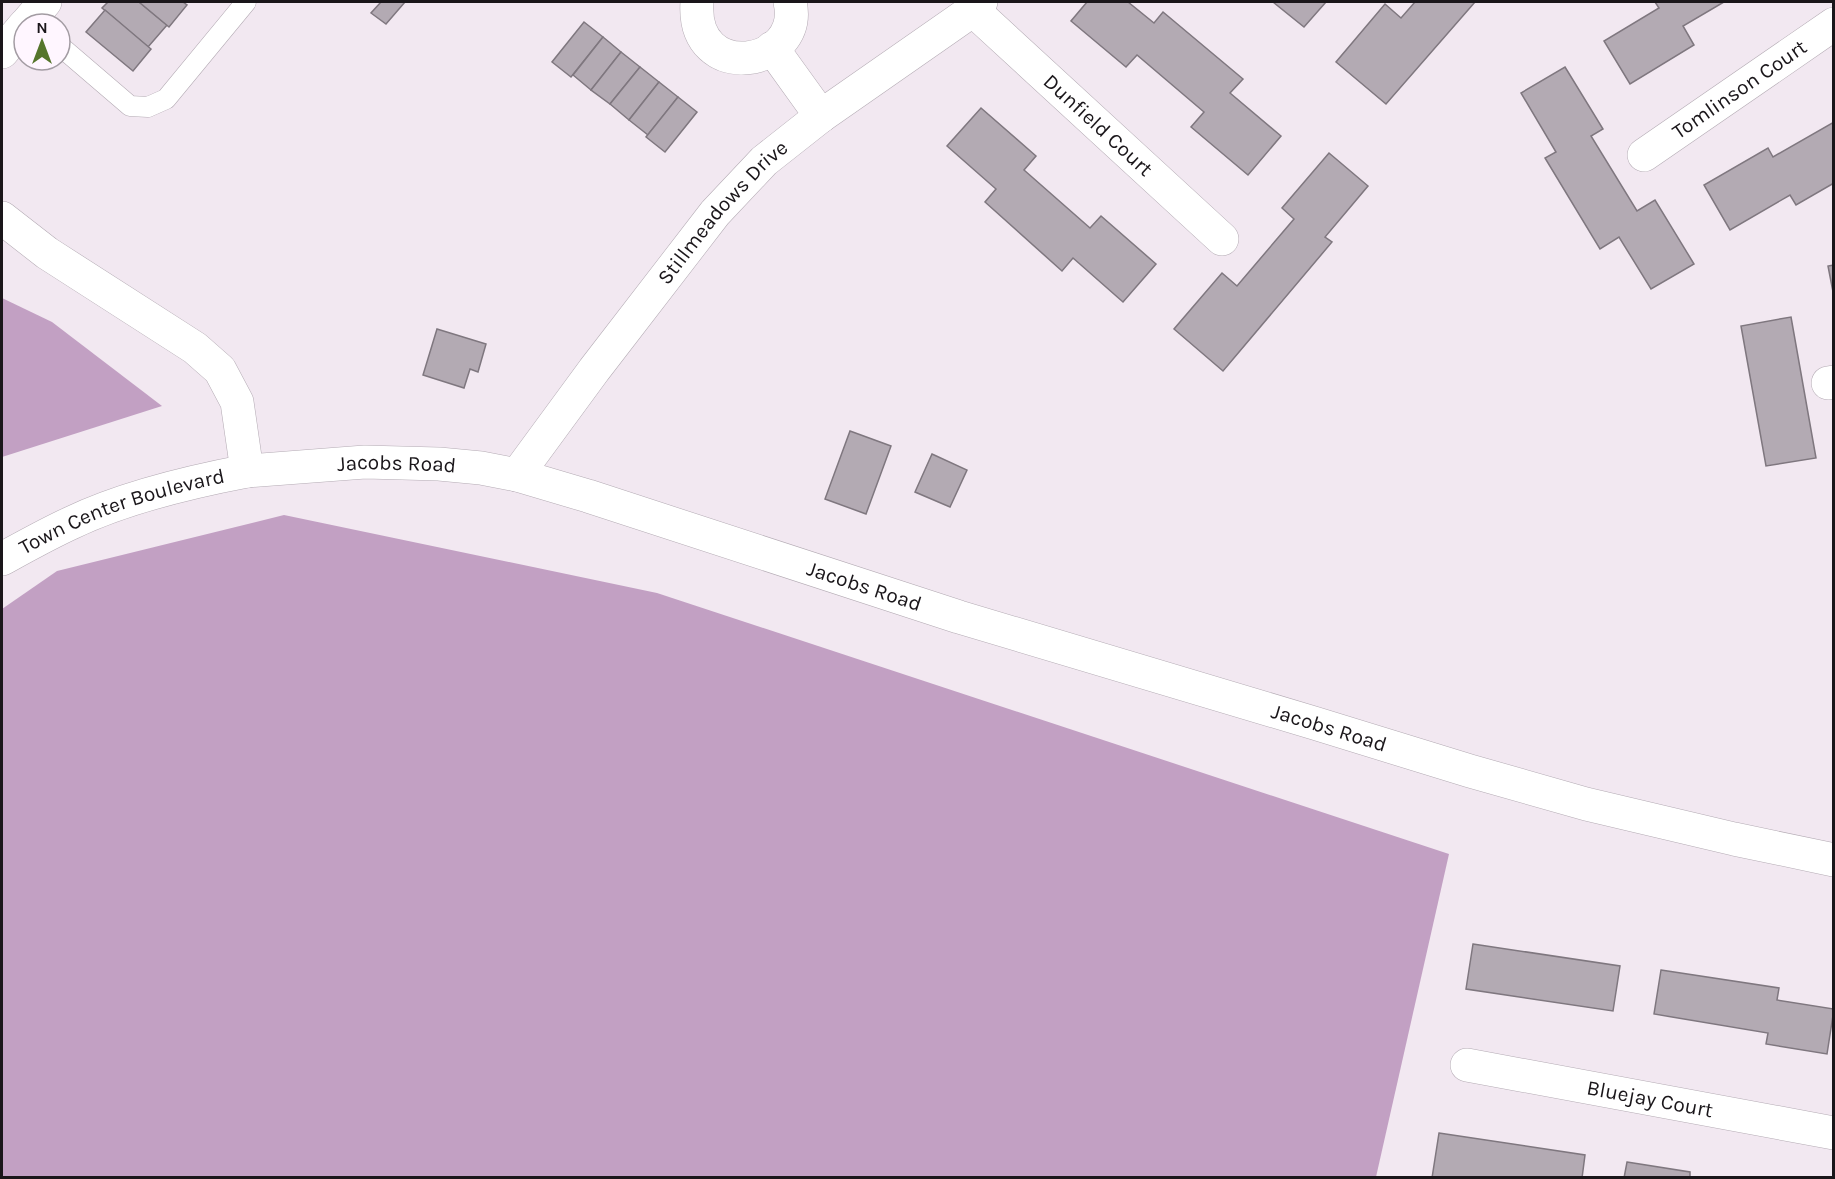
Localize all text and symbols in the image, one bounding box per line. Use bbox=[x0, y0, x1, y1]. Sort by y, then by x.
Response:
north arrow bbox=[12, 12, 72, 72]
text: N bbox=[36, 18, 48, 37]
street label: Tomlinson Court bbox=[1668, 34, 1811, 144]
street label: Dunfield Court bbox=[1039, 69, 1158, 181]
street label: Stillmeadows Drive bbox=[652, 135, 792, 289]
street label: Jacobs Road bbox=[336, 450, 457, 478]
street label: Town Center Boulevard bbox=[15, 464, 227, 559]
street label: Jacobs Road bbox=[804, 556, 925, 616]
street label: Jacobs Road bbox=[1269, 699, 1390, 757]
street label: Bluejay Court bbox=[1585, 1075, 1715, 1122]

